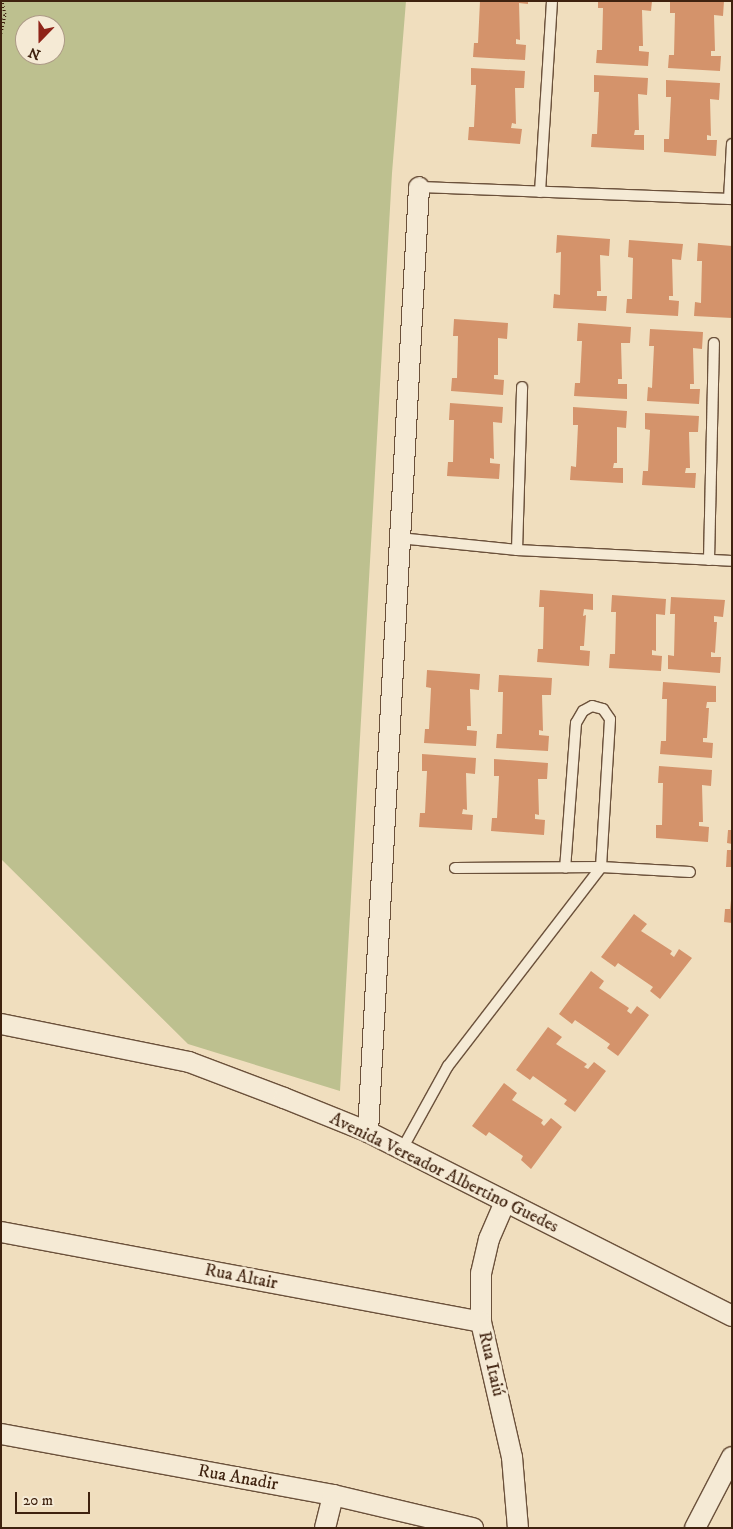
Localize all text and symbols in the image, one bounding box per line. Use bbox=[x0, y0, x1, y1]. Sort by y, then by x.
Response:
north arrow bbox=[15, 15, 65, 65]
text: N bbox=[26, 42, 43, 63]
street label: Avenida Vereador Albertino Guedes bbox=[326, 1108, 562, 1238]
street label: Rua Altair bbox=[203, 1259, 279, 1295]
street label: Rua Itaiú bbox=[473, 1329, 509, 1399]
street label: Rua Anadir bbox=[196, 1460, 280, 1496]
scale bar bbox=[18, 1482, 92, 1514]
text: 20 m bbox=[23, 1491, 53, 1510]

